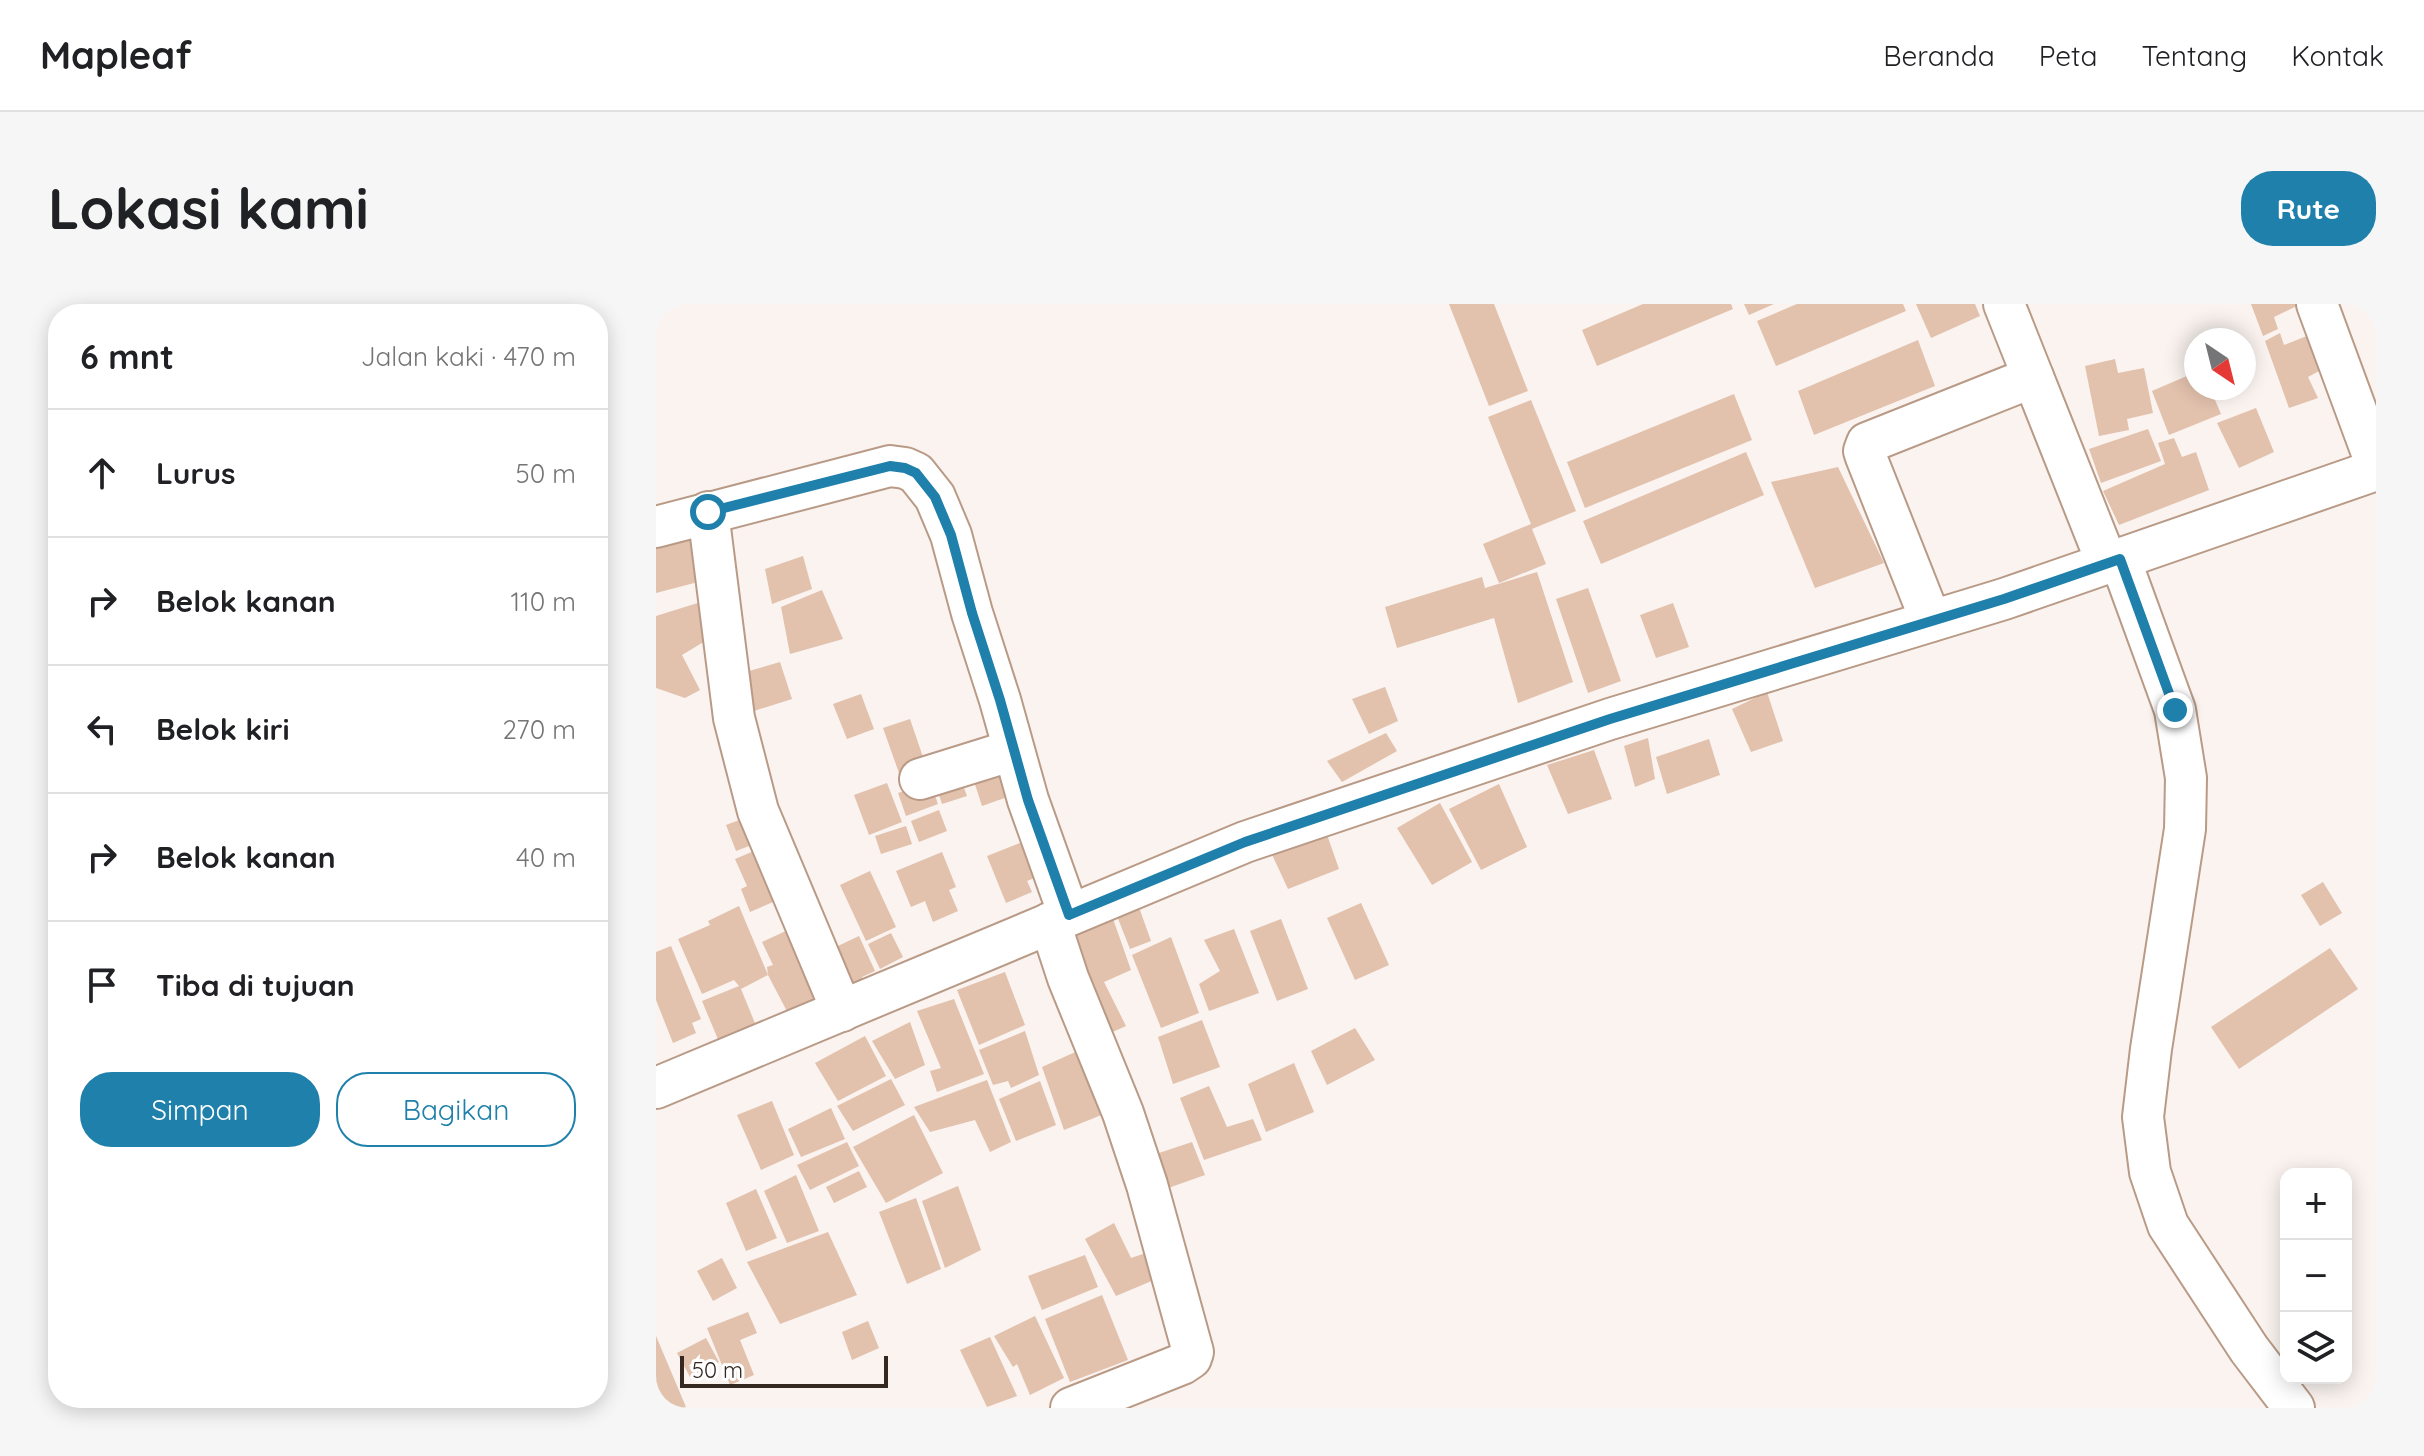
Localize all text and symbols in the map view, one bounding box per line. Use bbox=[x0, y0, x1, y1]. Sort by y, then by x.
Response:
text: Mapleaf bbox=[40, 31, 192, 79]
text: Beranda bbox=[1883, 38, 1995, 73]
text: Peta bbox=[2039, 38, 2097, 73]
text: Tentang bbox=[2141, 38, 2247, 73]
text: Kontak bbox=[2291, 38, 2384, 73]
button: Rute bbox=[2241, 171, 2376, 246]
text: Lokasi kami bbox=[48, 173, 369, 243]
north arrow bbox=[2184, 328, 2256, 400]
text: 6 mnt bbox=[80, 335, 174, 378]
text: Jalan kaki · 470 m bbox=[361, 340, 576, 373]
icon: ahead bbox=[80, 451, 124, 495]
text: Lurus bbox=[156, 454, 236, 492]
text: 50 m bbox=[516, 457, 576, 490]
route start bbox=[690, 494, 726, 530]
icon: right bbox=[80, 579, 124, 623]
text: Belok kanan bbox=[156, 582, 336, 620]
text: 110 m bbox=[510, 585, 576, 618]
route end bbox=[2157, 692, 2193, 728]
icon: left bbox=[80, 707, 124, 751]
text: Belok kiri bbox=[156, 710, 290, 748]
text: 270 m bbox=[502, 713, 576, 746]
icon: right bbox=[80, 835, 124, 879]
text: Belok kanan bbox=[156, 838, 336, 876]
text: 40 m bbox=[516, 841, 576, 874]
icon: arrive bbox=[80, 963, 124, 1007]
text: Tiba di tujuan bbox=[156, 966, 355, 1004]
button: Simpan bbox=[80, 1072, 320, 1147]
button: Bagikan bbox=[336, 1072, 576, 1147]
map controls bbox=[2280, 1168, 2352, 1384]
button: + bbox=[2280, 1168, 2352, 1240]
button: − bbox=[2280, 1240, 2352, 1312]
button: layers bbox=[2280, 1312, 2352, 1384]
scale bar bbox=[680, 1352, 888, 1388]
text: 50 m bbox=[692, 1356, 743, 1384]

